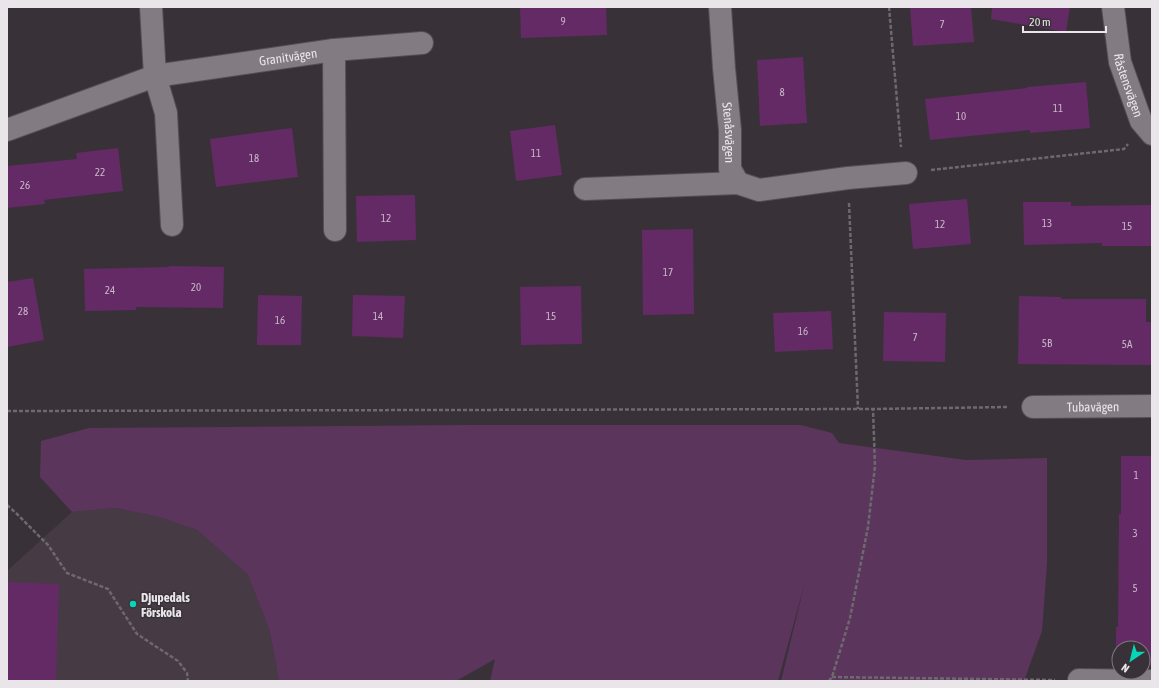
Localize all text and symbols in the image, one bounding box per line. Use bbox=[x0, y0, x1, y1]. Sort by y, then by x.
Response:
scale bar bbox=[1023, 8, 1106, 34]
house number: 9 bbox=[560, 15, 566, 27]
text: 20 m bbox=[1029, 15, 1051, 29]
house number: 7 bbox=[939, 18, 945, 30]
street label: Granitvägen bbox=[258, 46, 318, 69]
street label: Råstensvägen bbox=[1111, 53, 1146, 119]
house number: 8 bbox=[779, 86, 785, 98]
street label: Stenåsvägen bbox=[719, 102, 737, 163]
house number: 11 bbox=[1053, 102, 1063, 114]
house number: 10 bbox=[956, 110, 966, 122]
house number: 11 bbox=[531, 147, 541, 159]
house number: 18 bbox=[249, 152, 259, 164]
house number: 22 bbox=[95, 166, 105, 178]
house number: 26 bbox=[20, 179, 30, 191]
house number: 12 bbox=[381, 212, 391, 224]
house number: 13 bbox=[1042, 217, 1052, 229]
house number: 12 bbox=[935, 218, 945, 230]
house number: 15 bbox=[1122, 220, 1132, 232]
house number: 17 bbox=[663, 266, 673, 278]
house number: 20 bbox=[191, 281, 201, 293]
house number: 24 bbox=[105, 284, 115, 296]
house number: 28 bbox=[18, 305, 28, 317]
house number: 14 bbox=[373, 310, 383, 322]
house number: 15 bbox=[546, 310, 556, 322]
house number: 16 bbox=[275, 314, 285, 326]
house number: 16 bbox=[798, 325, 808, 337]
house number: 7 bbox=[912, 331, 918, 343]
house number: 5B bbox=[1042, 337, 1053, 349]
house number: 5A bbox=[1122, 338, 1133, 350]
street label: Tubavägen bbox=[1067, 399, 1119, 415]
house number: 1 bbox=[1133, 469, 1139, 481]
house number: 3 bbox=[1132, 527, 1138, 539]
house number: 5 bbox=[1132, 582, 1138, 594]
place label: Djupedals Förskola bbox=[141, 590, 190, 620]
marker: Djupedals Förskola bbox=[128, 599, 138, 609]
north arrow bbox=[1111, 640, 1151, 680]
text: N bbox=[1119, 661, 1131, 675]

